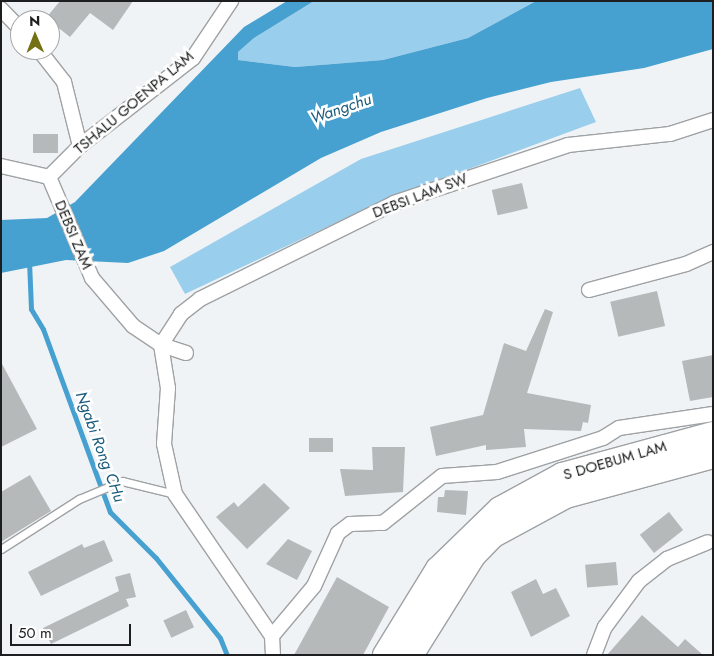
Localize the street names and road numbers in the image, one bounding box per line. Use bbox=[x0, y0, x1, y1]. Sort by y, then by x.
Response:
street label: TSHALU GOENPA LAM bbox=[71, 48, 197, 158]
street label: DEBSI LAM SW bbox=[370, 170, 470, 222]
street label: DEBSI ZAM bbox=[50, 198, 96, 272]
street label: S DOEBUM LAM bbox=[561, 438, 669, 484]

